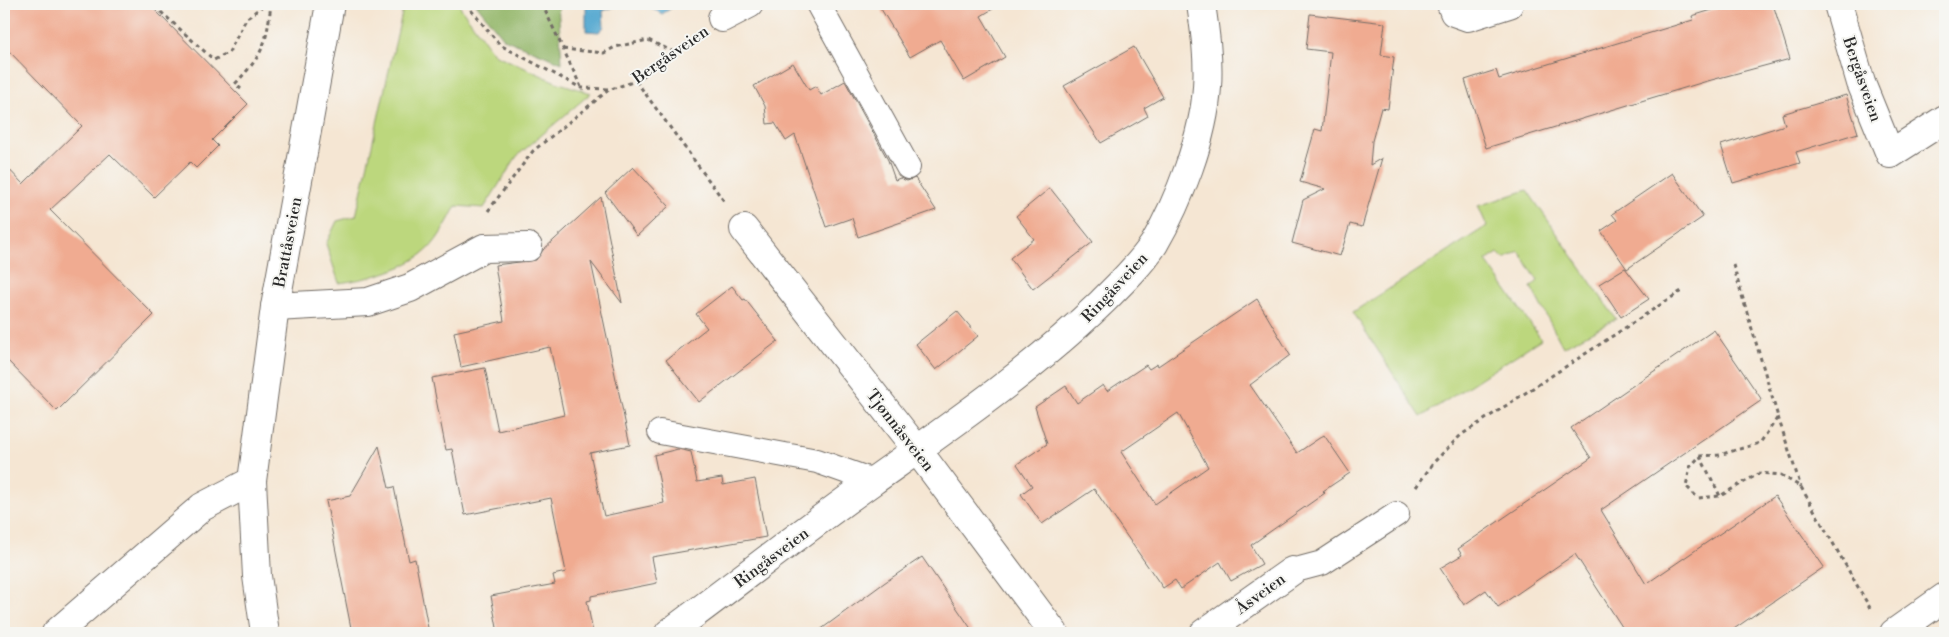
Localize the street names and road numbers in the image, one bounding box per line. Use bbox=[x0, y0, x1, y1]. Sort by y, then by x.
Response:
street label: Bergåsveien bbox=[628, 21, 713, 89]
street label: Bergåsveien bbox=[1838, 33, 1886, 125]
street label: Brattåsveien bbox=[269, 195, 307, 290]
street label: Ringåsveien bbox=[1077, 248, 1152, 327]
street label: Tjønnåsveien bbox=[862, 386, 939, 476]
street label: Ringåsveien bbox=[730, 523, 813, 592]
street label: Åsveien bbox=[1230, 567, 1290, 619]

